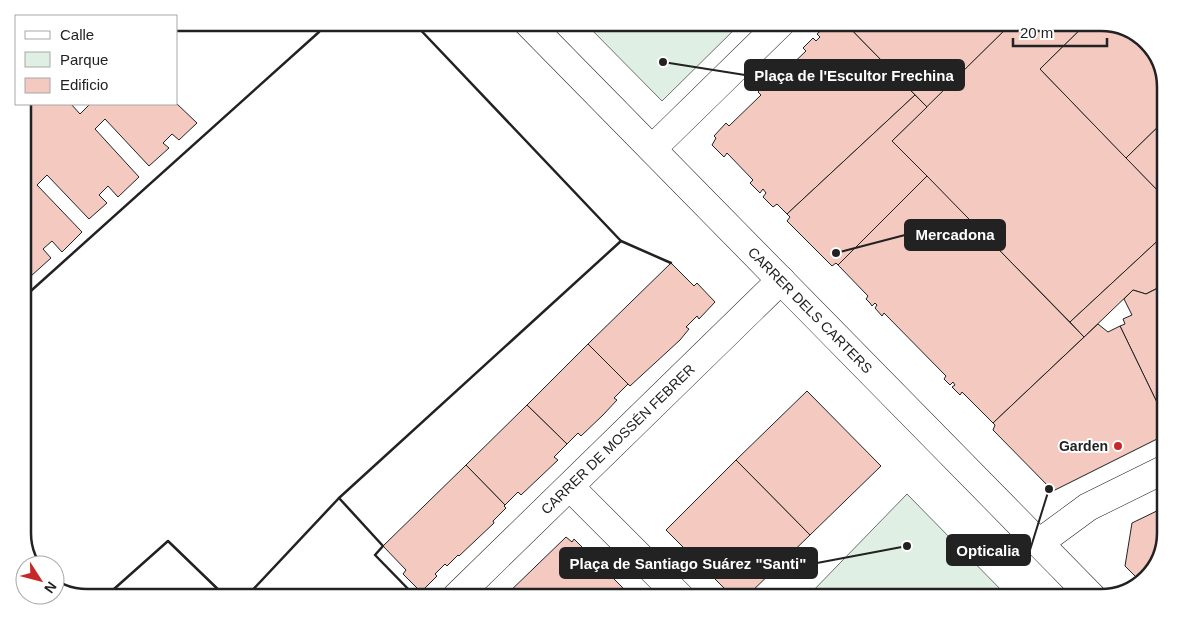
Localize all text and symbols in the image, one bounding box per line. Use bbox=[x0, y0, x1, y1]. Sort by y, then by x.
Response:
legend bbox=[15, 15, 178, 105]
scale bar bbox=[1013, 15, 1107, 47]
text: 20 m bbox=[1020, 24, 1053, 41]
text: Calle bbox=[60, 26, 94, 43]
text: Parque bbox=[60, 51, 108, 68]
callout: Plaça de l'Escultor Frechina bbox=[745, 60, 964, 90]
text: Plaça de l'Escultor Frechina bbox=[754, 67, 954, 84]
text: Edificio bbox=[60, 76, 108, 93]
callout: Mercadona bbox=[905, 220, 1005, 250]
text: Mercadona bbox=[915, 226, 995, 243]
street label: CARRER DELS CARTERS bbox=[745, 244, 876, 377]
street label: CARRER DE MOSSÉN FEBRER bbox=[538, 361, 698, 518]
place label: Garden bbox=[1059, 438, 1108, 454]
marker: Garden bbox=[1112, 440, 1124, 452]
callout: Opticalia bbox=[947, 535, 1030, 565]
text: Opticalia bbox=[956, 542, 1020, 559]
callout: Plaça de Santiago Suárez "Santi" bbox=[560, 548, 817, 578]
north arrow bbox=[15, 555, 65, 605]
text: Plaça de Santiago Suárez "Santi" bbox=[570, 555, 806, 572]
text: N bbox=[41, 579, 60, 596]

